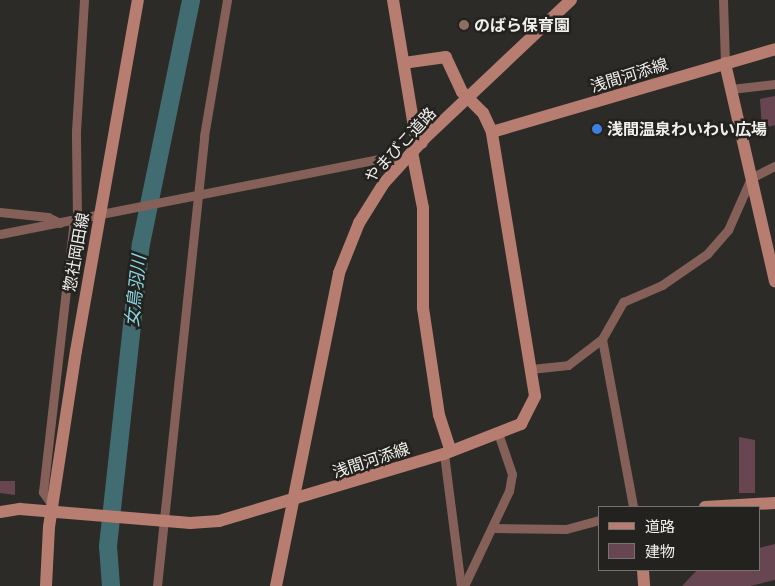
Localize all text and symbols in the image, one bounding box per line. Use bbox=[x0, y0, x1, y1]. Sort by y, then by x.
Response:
place label: のばら保育園 bbox=[474, 15, 570, 35]
marker: のばら保育園 bbox=[458, 19, 470, 31]
street label: 浅間河添線 bbox=[588, 54, 670, 96]
street label: やまびこ道路 bbox=[360, 103, 440, 187]
place label: 浅間温泉わいわい広場 bbox=[607, 119, 767, 139]
marker: 浅間温泉わいわい広場 bbox=[591, 123, 603, 135]
street label: 惣社岡田線 bbox=[60, 211, 92, 293]
water label: 女鳥羽川 bbox=[121, 254, 151, 328]
street label: 浅間河添線 bbox=[330, 439, 412, 481]
legend bbox=[598, 506, 760, 571]
text: 道路 bbox=[645, 518, 675, 535]
text: 建物 bbox=[645, 543, 675, 560]

